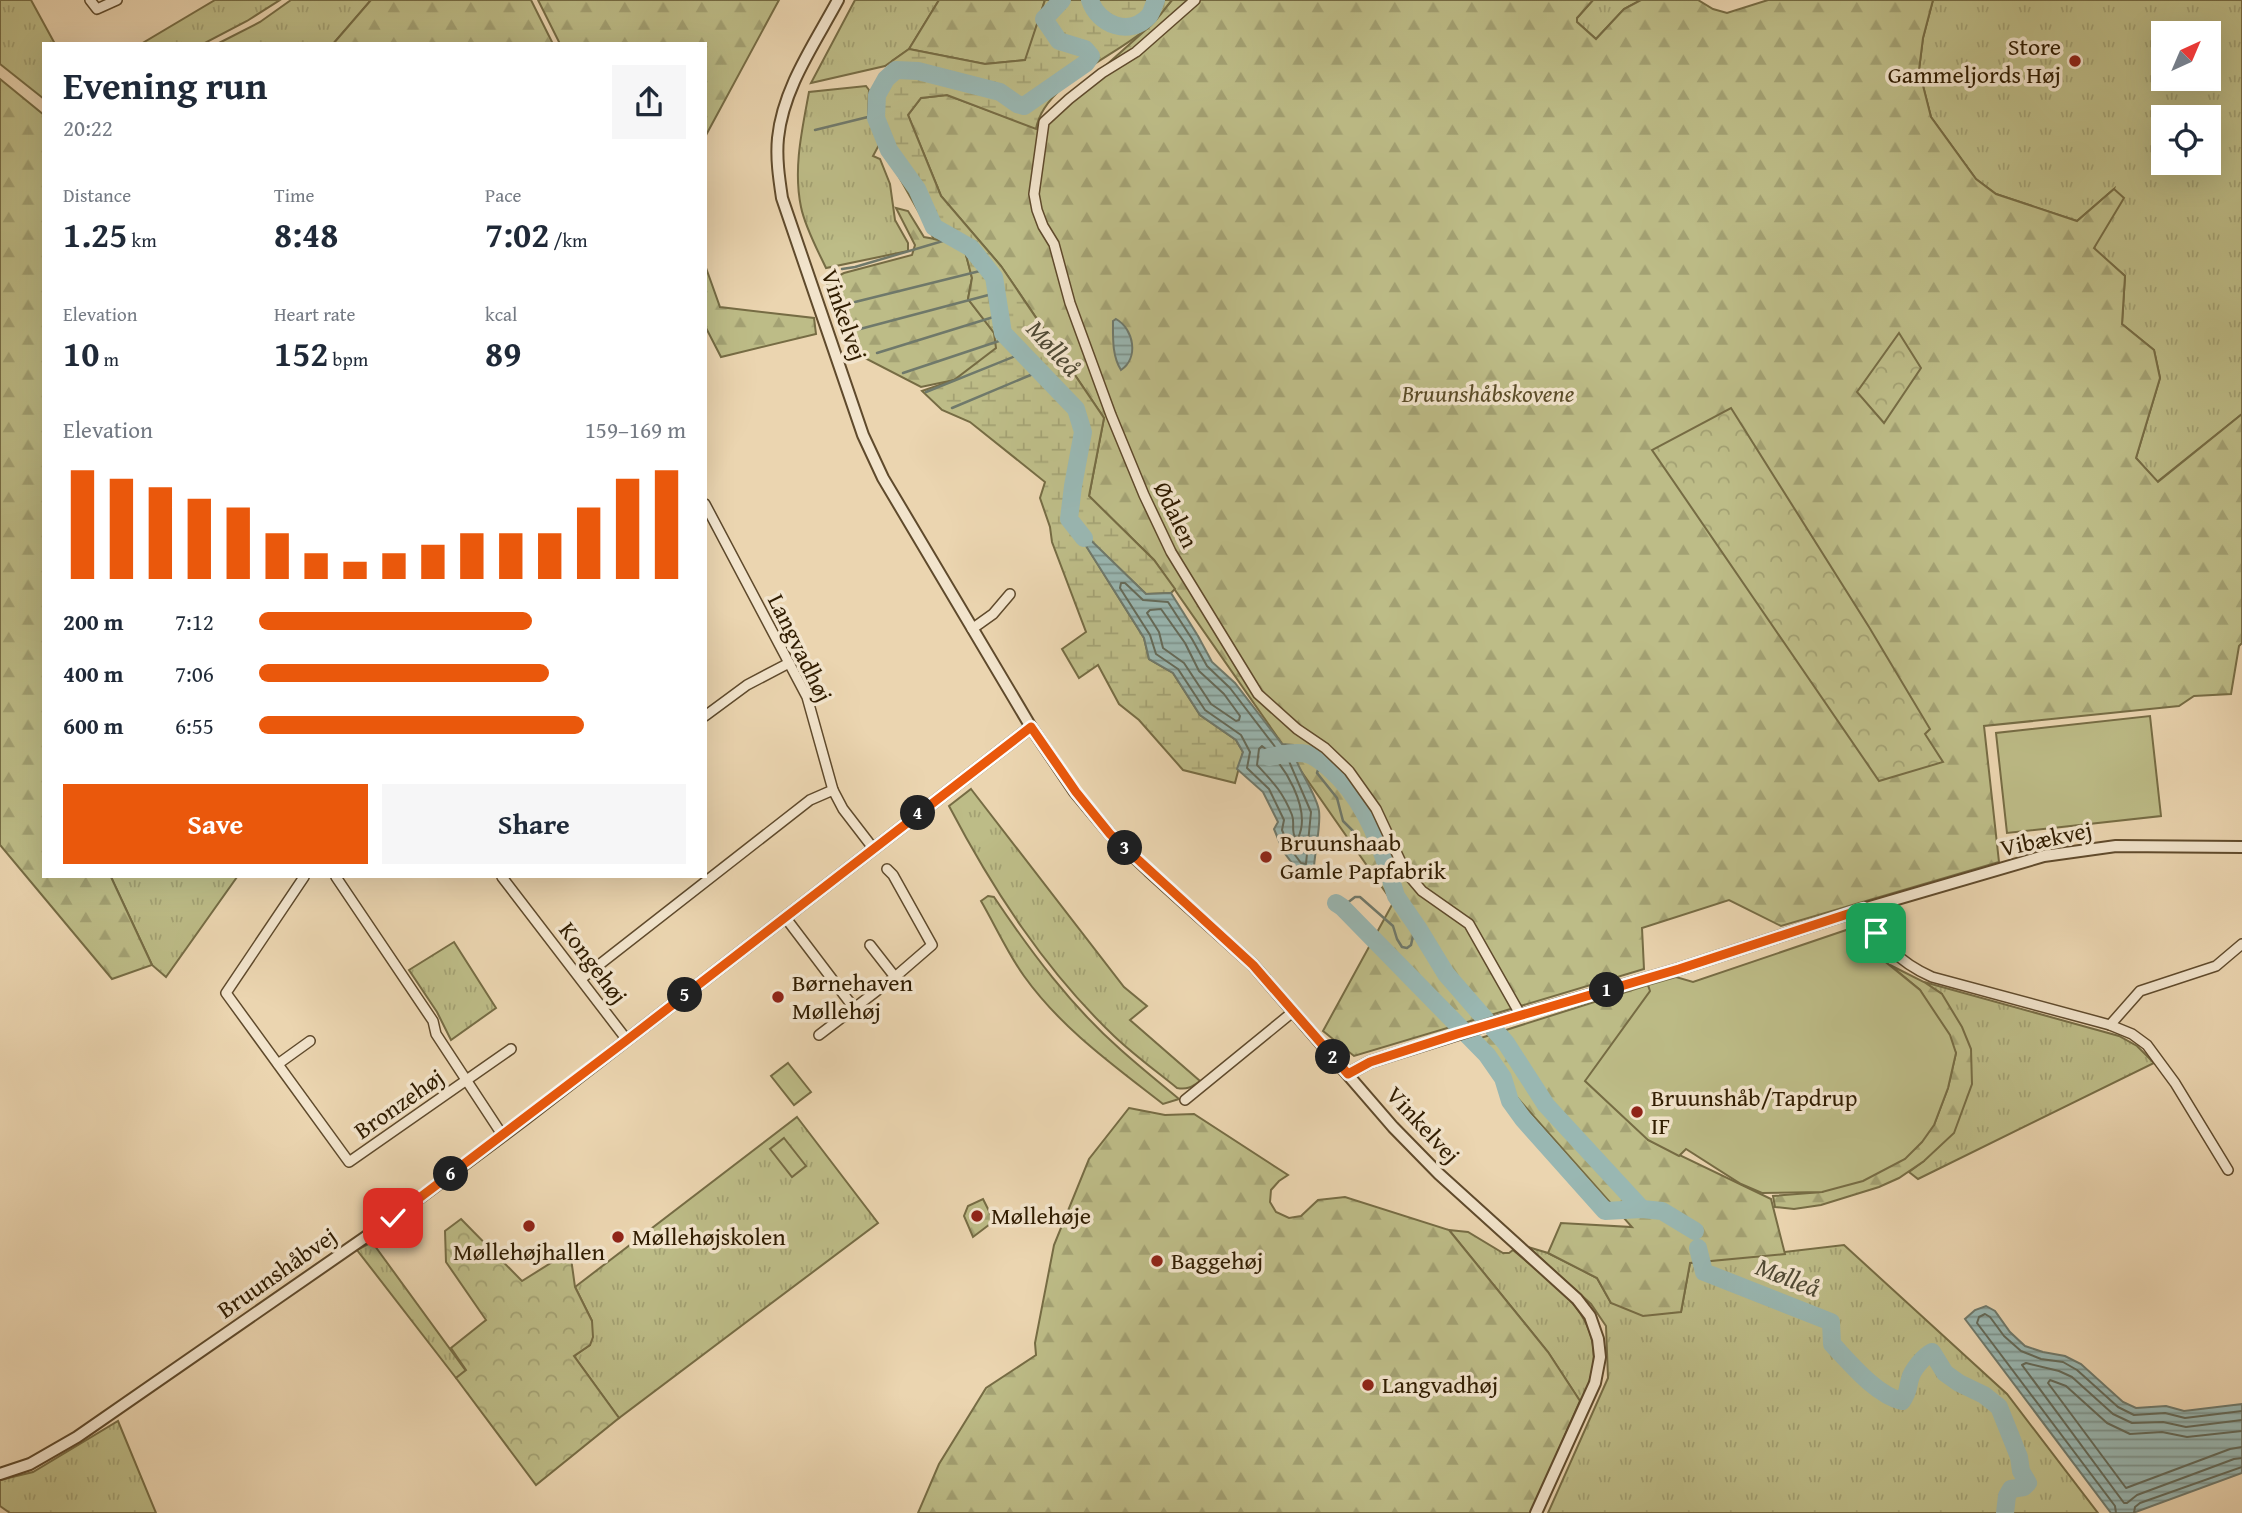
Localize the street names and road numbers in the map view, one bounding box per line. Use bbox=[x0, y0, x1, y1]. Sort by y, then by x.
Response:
street label: Vinkelvej bbox=[813, 264, 876, 365]
street label: Ødalen bbox=[1145, 476, 1208, 554]
street label: Langvadhøj bbox=[759, 588, 842, 708]
street label: Vibækvej bbox=[1997, 812, 2095, 865]
street label: Kongehøj bbox=[551, 914, 636, 1011]
street label: Bronzehøj bbox=[347, 1060, 451, 1147]
street label: Vinkelvej bbox=[1378, 1078, 1468, 1171]
street label: Bruunshåbvej bbox=[210, 1218, 344, 1327]

